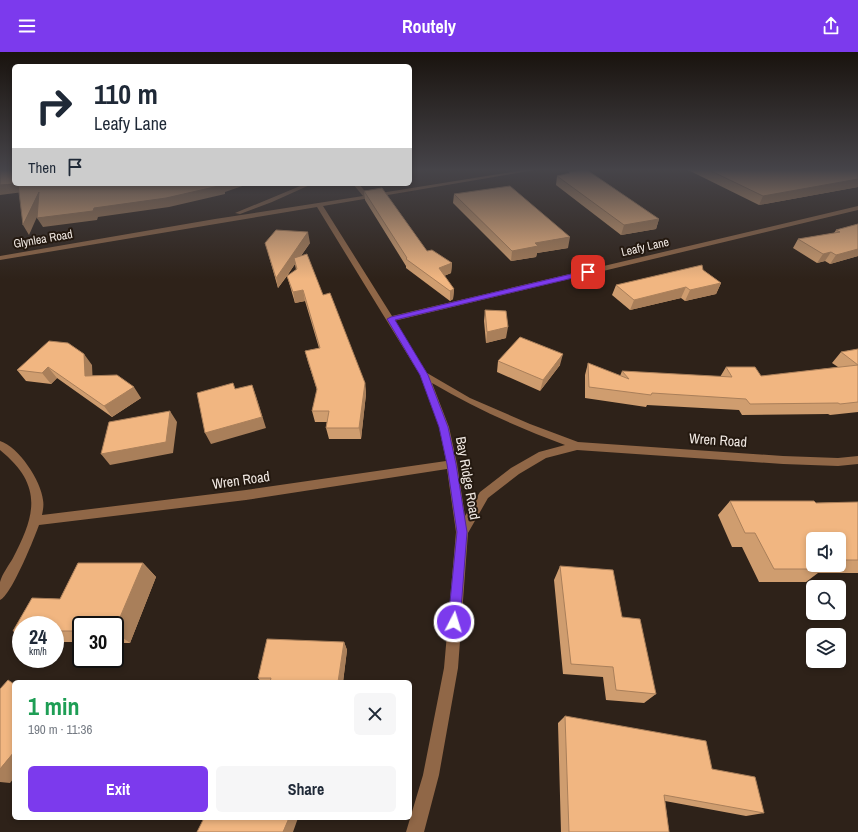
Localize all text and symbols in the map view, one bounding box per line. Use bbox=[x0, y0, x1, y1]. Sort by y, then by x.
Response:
text: Routely bbox=[402, 14, 456, 39]
icon: menu bbox=[16, 15, 38, 37]
icon: share bbox=[820, 15, 842, 37]
text: 110 m bbox=[94, 75, 158, 113]
icon: right bbox=[28, 80, 80, 132]
text: Leafy Lane bbox=[94, 111, 167, 136]
icon: arrive bbox=[64, 156, 86, 178]
text: Then bbox=[28, 157, 56, 178]
street label: Glynlea Road bbox=[12, 226, 74, 252]
street label: Leafy Lane bbox=[619, 234, 671, 260]
pin bbox=[571, 255, 605, 289]
icon: arrive bbox=[577, 261, 599, 283]
street label: Wren Road bbox=[689, 429, 747, 451]
street label: Bay Ridge Road bbox=[452, 435, 484, 521]
street label: Wren Road bbox=[211, 467, 271, 493]
map controls bbox=[806, 532, 846, 668]
button: sound bbox=[806, 532, 846, 572]
button: search bbox=[806, 580, 846, 620]
position arrow bbox=[433, 601, 475, 643]
speed limit sign: 30 bbox=[72, 616, 124, 668]
text: 24 bbox=[29, 623, 47, 650]
button: layers bbox=[806, 628, 846, 668]
text: km/h bbox=[29, 645, 47, 658]
text: 1 min bbox=[28, 690, 79, 722]
button: close bbox=[354, 693, 396, 735]
text: 190 m · 11:36 bbox=[28, 721, 92, 738]
button: Exit bbox=[28, 766, 208, 812]
button: Share bbox=[216, 766, 396, 812]

